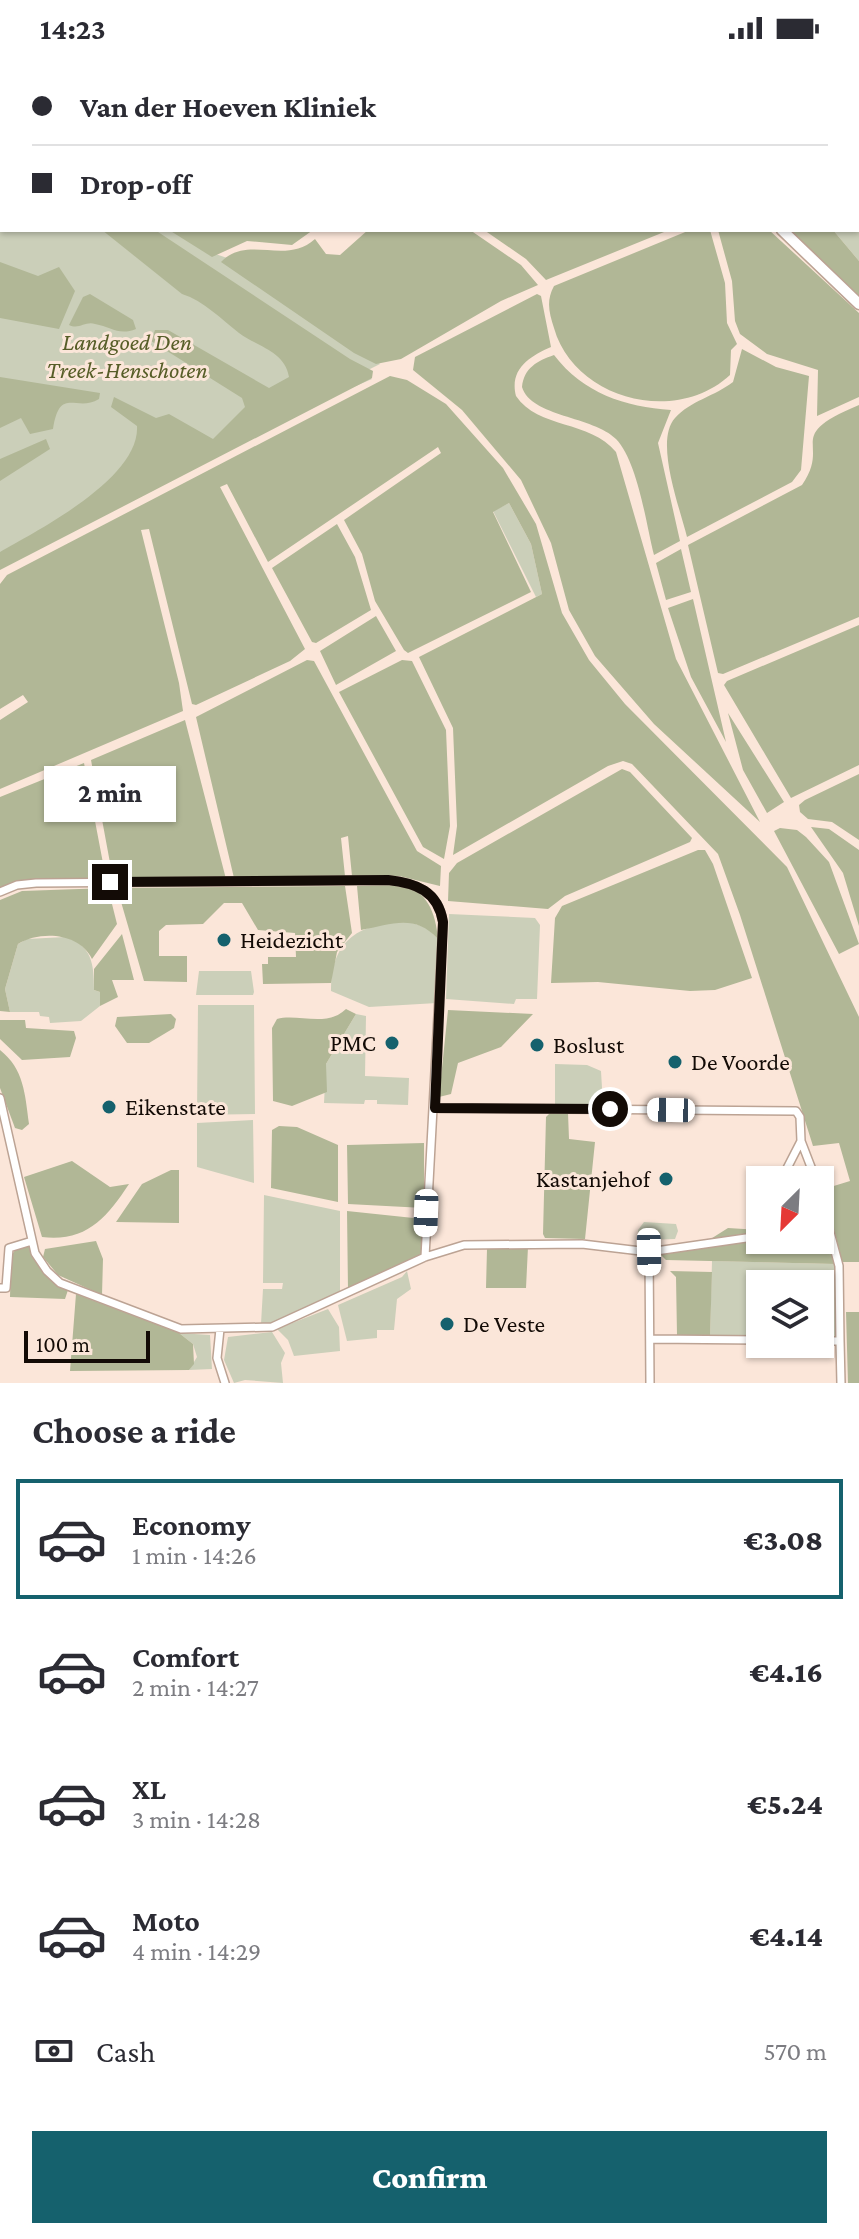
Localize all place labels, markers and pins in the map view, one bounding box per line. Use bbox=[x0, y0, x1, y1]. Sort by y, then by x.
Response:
place label: Heidezicht bbox=[240, 926, 344, 953]
marker: Heidezicht bbox=[215, 931, 233, 949]
place label: PMC bbox=[330, 1029, 376, 1056]
place label: Boslust bbox=[553, 1031, 625, 1058]
marker: PMC bbox=[383, 1034, 401, 1052]
marker: Boslust bbox=[528, 1036, 546, 1054]
place label: De Voorde bbox=[691, 1048, 790, 1075]
marker: De Voorde bbox=[666, 1053, 684, 1071]
place label: Eikenstate bbox=[125, 1093, 226, 1120]
marker: Eikenstate bbox=[100, 1098, 118, 1116]
place label: Kastanjehof bbox=[536, 1165, 652, 1192]
marker: Kastanjehof bbox=[657, 1170, 675, 1188]
place label: De Veste bbox=[463, 1310, 545, 1337]
marker: De Veste bbox=[438, 1315, 456, 1333]

